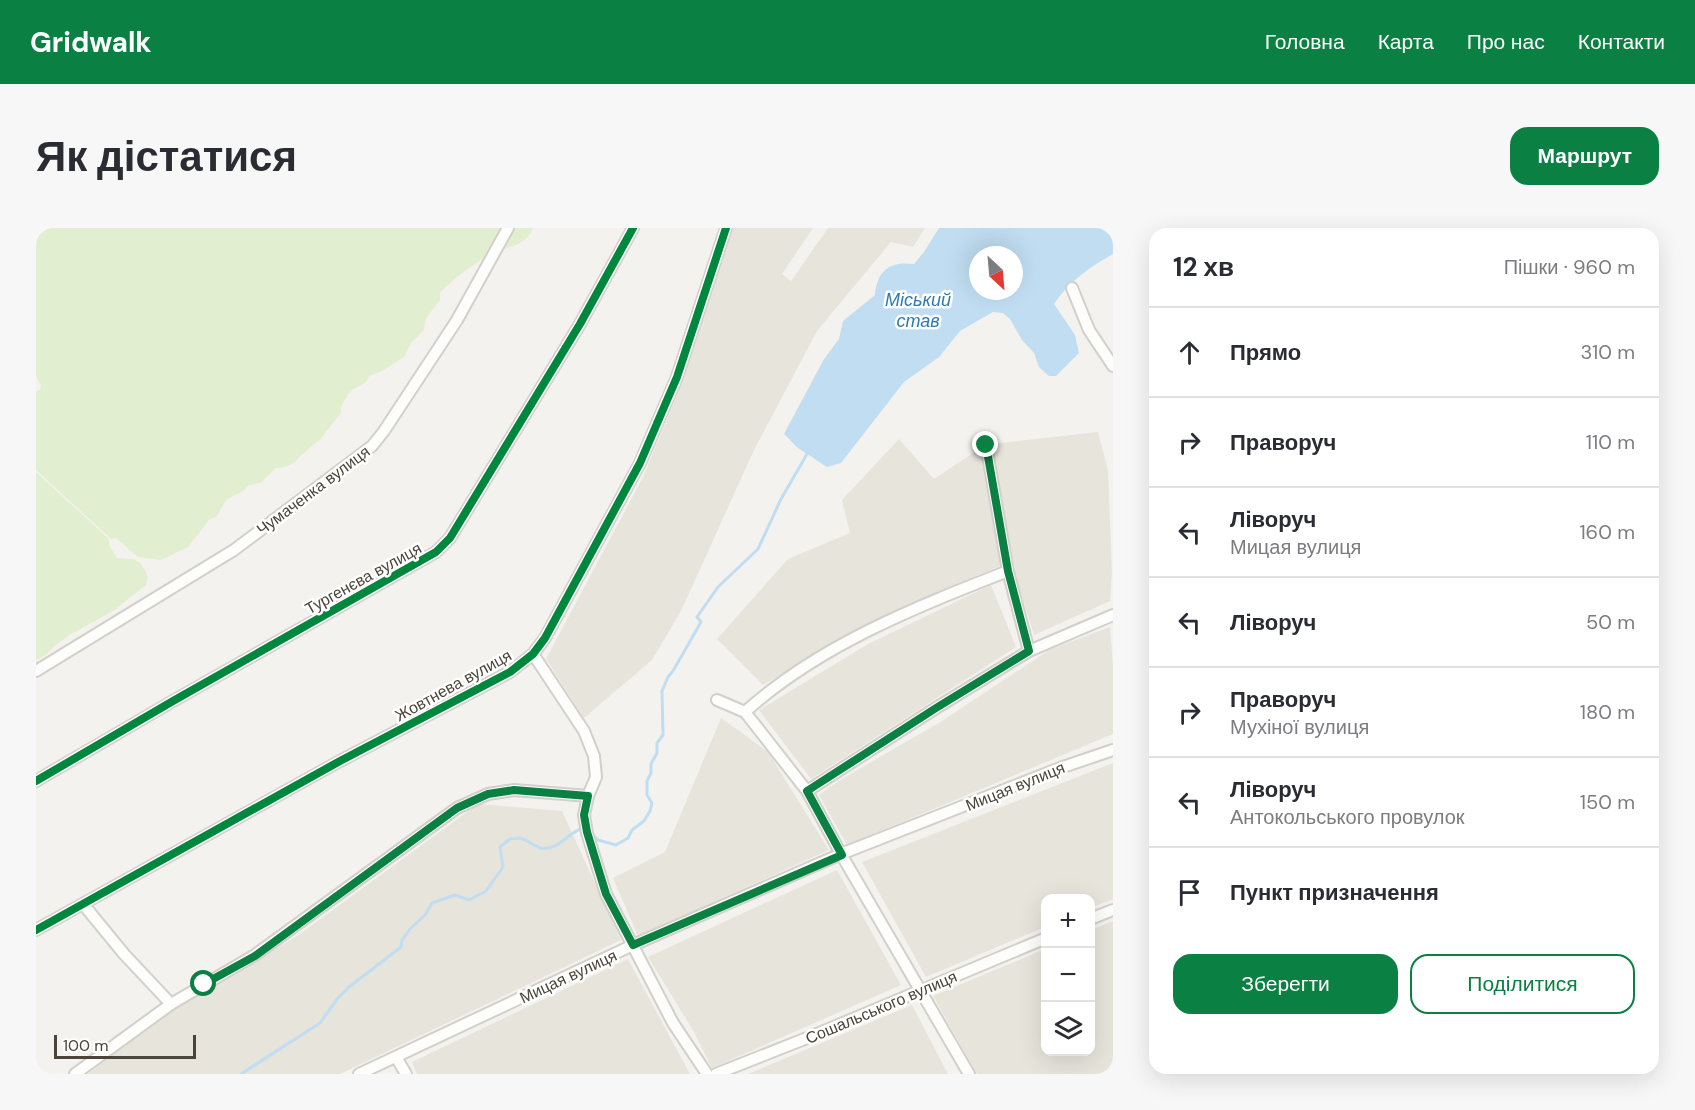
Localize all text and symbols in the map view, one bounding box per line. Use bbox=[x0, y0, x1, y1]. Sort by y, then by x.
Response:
text: Gridwalk bbox=[30, 24, 152, 61]
text: Головна bbox=[1265, 28, 1345, 56]
text: Карта bbox=[1378, 28, 1434, 56]
text: Про нас bbox=[1467, 28, 1545, 56]
text: Контакти bbox=[1578, 28, 1665, 56]
button: Маршрут bbox=[1510, 127, 1659, 185]
text: Як дістатися bbox=[36, 129, 297, 184]
north arrow bbox=[969, 246, 1023, 300]
text: 12 хв bbox=[1173, 250, 1234, 284]
text: Пішки · 960 m bbox=[1504, 254, 1635, 280]
water label: Міський став bbox=[885, 288, 951, 333]
icon: ahead bbox=[1173, 336, 1206, 369]
text: Прямо bbox=[1230, 338, 1301, 367]
text: 310 m bbox=[1580, 339, 1635, 365]
icon: right bbox=[1173, 426, 1206, 459]
text: Праворуч bbox=[1230, 428, 1336, 457]
text: 110 m bbox=[1586, 429, 1635, 455]
route end bbox=[972, 431, 998, 457]
street label: Чумаченка вулиця bbox=[252, 441, 374, 540]
text: Ліворуч bbox=[1230, 505, 1316, 534]
icon: left bbox=[1173, 516, 1206, 549]
text: 160 m bbox=[1579, 519, 1635, 545]
text: Мицая вулиця bbox=[1230, 534, 1361, 560]
street label: Тургенєва вулиця bbox=[301, 538, 425, 619]
icon: left bbox=[1173, 606, 1206, 639]
text: Ліворуч bbox=[1230, 608, 1316, 637]
text: 50 m bbox=[1586, 609, 1635, 635]
street label: Жовтнева вулиця bbox=[391, 645, 515, 726]
text: Праворуч bbox=[1230, 685, 1336, 714]
icon: right bbox=[1173, 696, 1206, 729]
text: 180 m bbox=[1580, 699, 1635, 725]
text: Мухіної вулиця bbox=[1230, 714, 1369, 740]
street label: Мицая вулиця bbox=[963, 757, 1068, 816]
text: Ліворуч bbox=[1230, 775, 1316, 804]
icon: left bbox=[1173, 786, 1206, 819]
text: 150 m bbox=[1580, 789, 1635, 815]
text: Антокольського провулок bbox=[1230, 804, 1465, 830]
icon: arrive bbox=[1173, 876, 1206, 909]
text: Пункт призначення bbox=[1230, 878, 1439, 907]
map controls bbox=[1041, 894, 1095, 1056]
button: + bbox=[1041, 894, 1095, 948]
street label: Мицая вулиця bbox=[516, 945, 620, 1008]
button: − bbox=[1041, 948, 1095, 1002]
button: Зберегти bbox=[1173, 954, 1398, 1014]
button: Поділитися bbox=[1410, 954, 1635, 1014]
street label: Сошальського вулиця bbox=[802, 966, 960, 1049]
route start bbox=[190, 970, 216, 996]
button: layers bbox=[1041, 1002, 1095, 1056]
scale bar bbox=[54, 1032, 196, 1060]
text: 100 m bbox=[63, 1035, 108, 1056]

